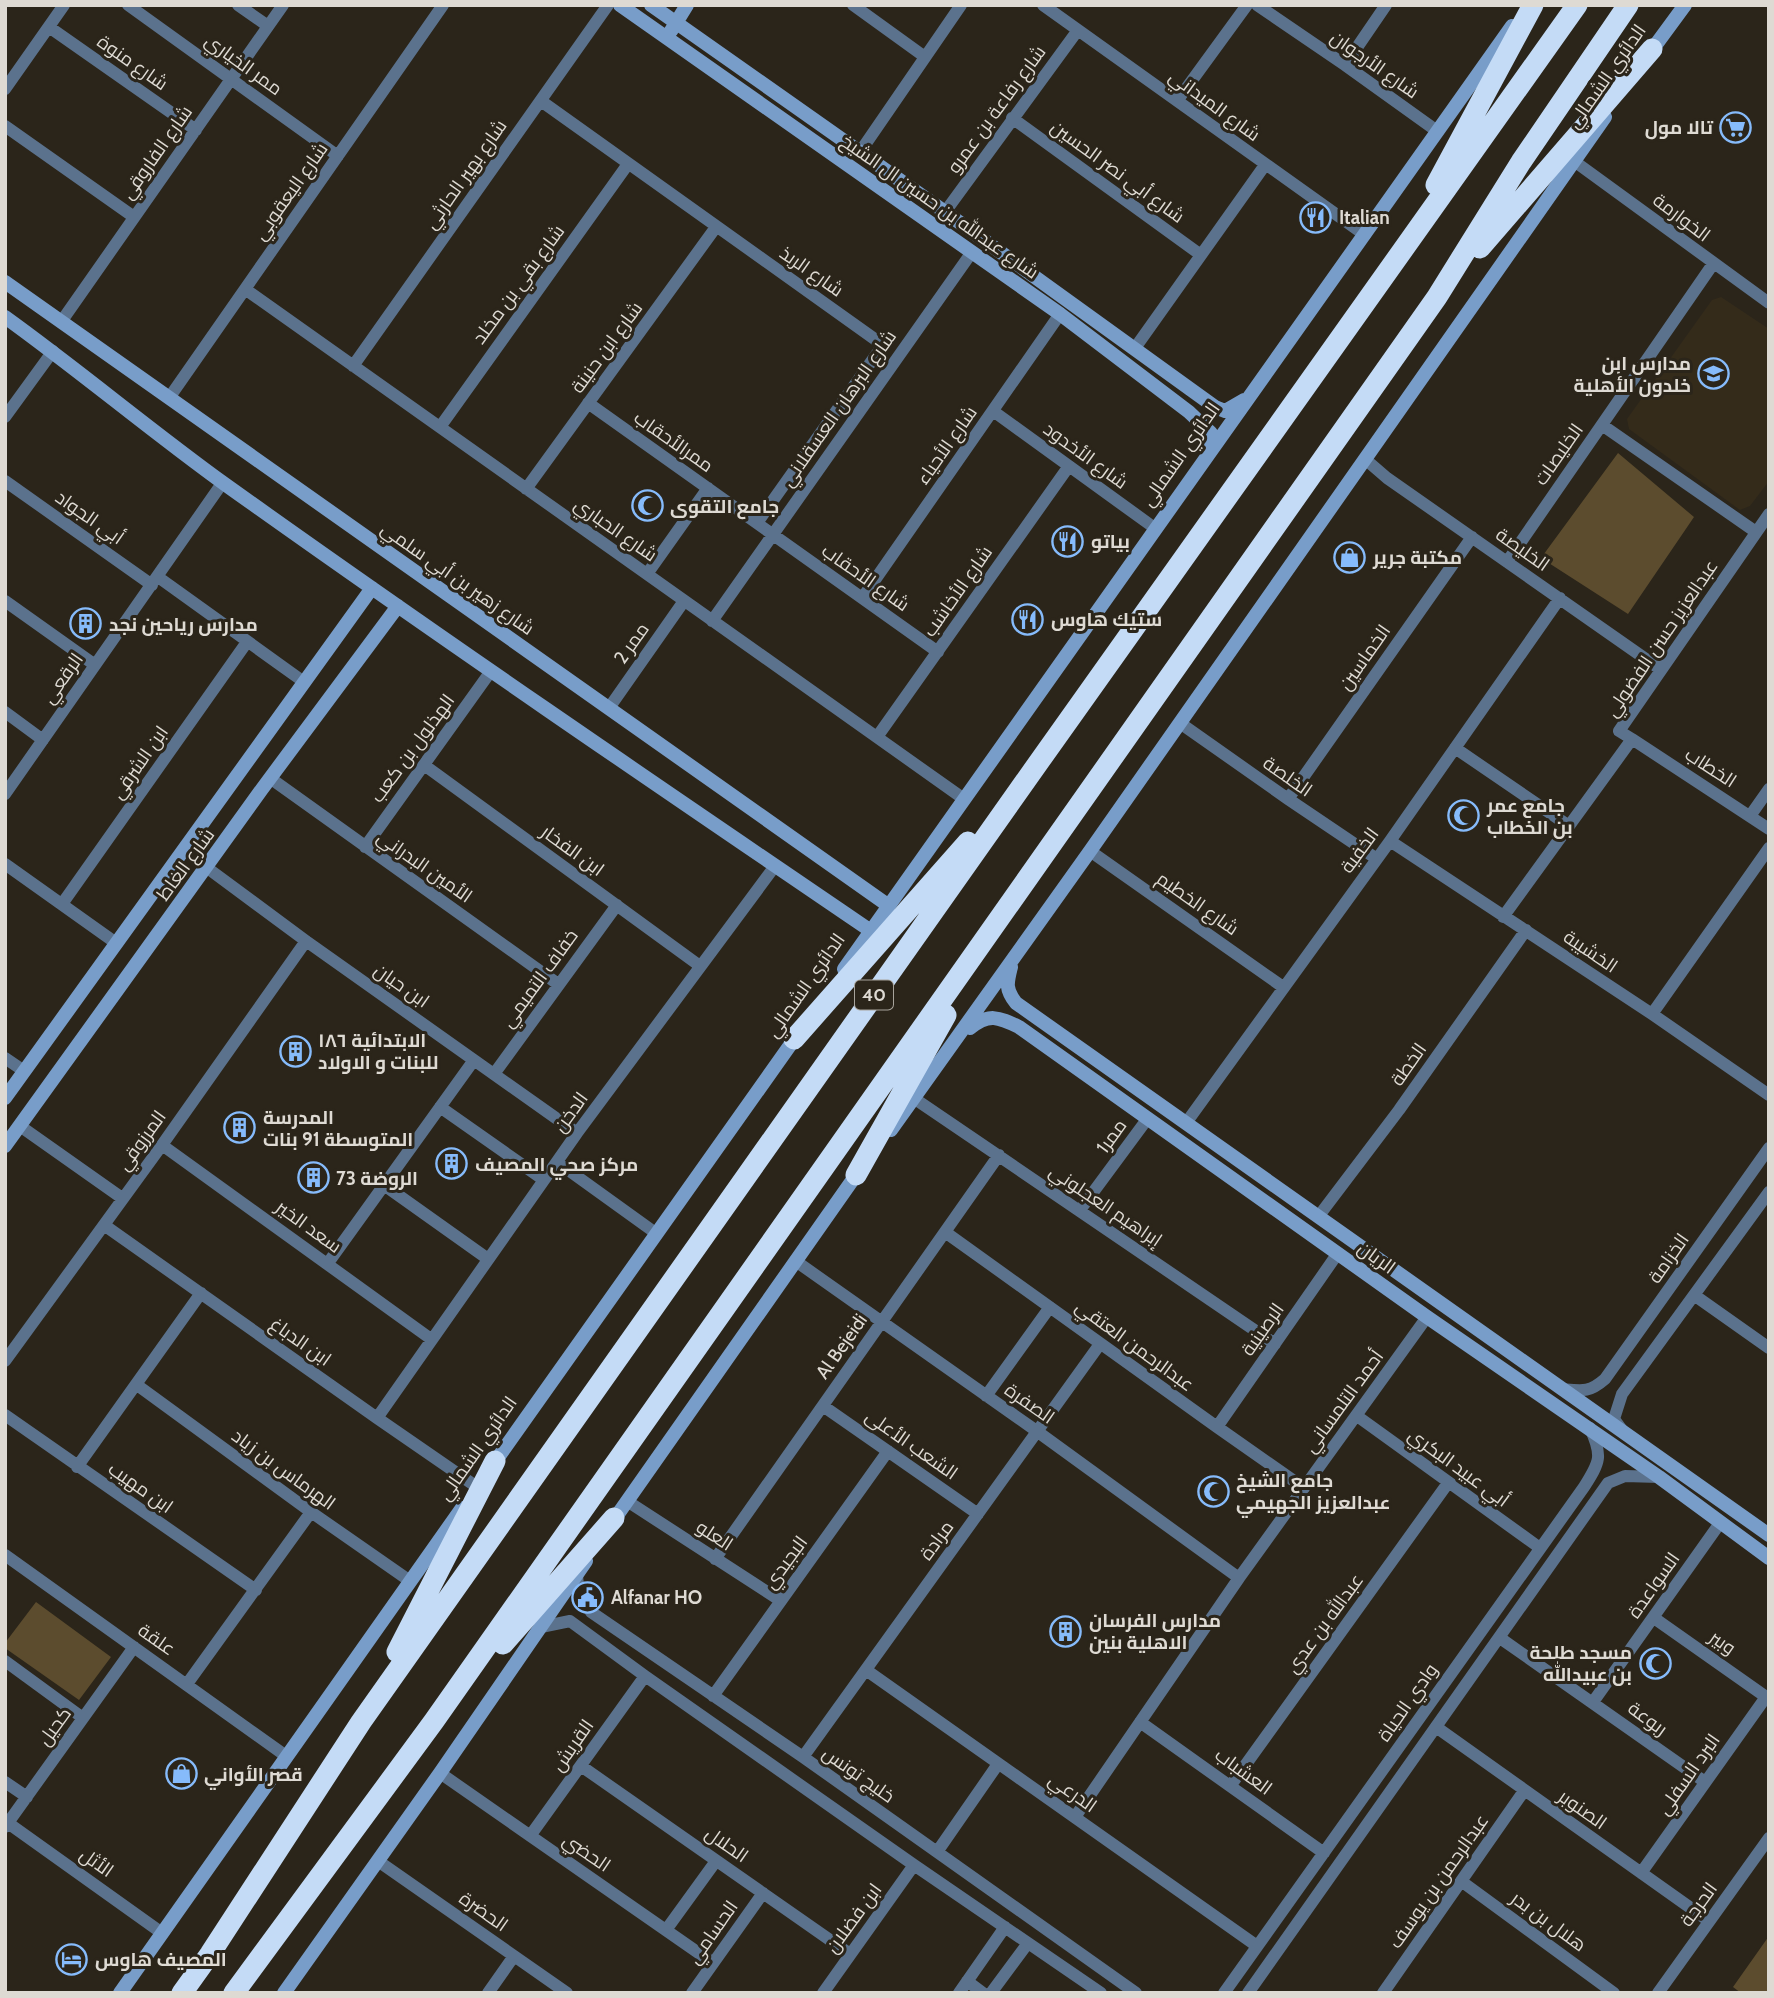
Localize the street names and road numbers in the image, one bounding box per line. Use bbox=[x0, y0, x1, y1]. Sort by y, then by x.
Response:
street label: الدائري الشمالي bbox=[1562, 20, 1653, 135]
street label: شارع الأرجوان bbox=[1325, 26, 1423, 105]
street label: ممر الخياري bbox=[199, 29, 287, 103]
street label: شارع منوة bbox=[92, 30, 172, 97]
street label: شارع رفاعة بن عمرو bbox=[942, 41, 1052, 179]
street label: شارع الميداني bbox=[1163, 65, 1265, 149]
street label: شارع الفاروقي bbox=[116, 101, 200, 205]
street label: شارع بهير الحارثي bbox=[419, 115, 514, 235]
street label: شارع أبي نصر الحسين bbox=[1044, 115, 1189, 230]
street label: شارع عبدالله بن حسين ال الشيخ bbox=[835, 128, 1044, 285]
street label: شارع اليعقوبي bbox=[248, 138, 335, 246]
street label: الخوارمة bbox=[1648, 188, 1715, 246]
street label: شارع بقي بن مخلد bbox=[467, 220, 572, 350]
street label: شارع الربذ bbox=[774, 241, 848, 303]
street label: شارع ابن حنينة bbox=[566, 297, 649, 399]
street label: شارع البرهان العسقلاني bbox=[776, 326, 904, 493]
street label: الدائري الشمالي bbox=[1136, 398, 1227, 513]
street label: شارع الأحياء bbox=[911, 402, 983, 490]
street label: ممرالأحقاب bbox=[630, 406, 718, 477]
street label: شارع الأخدود bbox=[1038, 417, 1132, 495]
street label: الخليصات bbox=[1529, 419, 1588, 490]
street label: أبي الجواد bbox=[49, 486, 128, 552]
street label: شارع الحباري bbox=[568, 492, 662, 569]
street label: شارع زهير بن أبي سلمي bbox=[375, 517, 539, 642]
street label: الخليصة bbox=[1491, 523, 1554, 576]
street label: شارع الأحقاب bbox=[816, 539, 914, 618]
street label: شارع الأخاشب bbox=[918, 541, 999, 642]
street label: عبدالعزيز حسن الفضولي bbox=[1600, 555, 1725, 723]
street label: ممر 2 bbox=[609, 618, 654, 668]
street label: الخماسين bbox=[1334, 620, 1395, 695]
street label: الرقعي bbox=[37, 649, 90, 710]
street label: الهذلول بن كعب bbox=[365, 690, 459, 807]
street label: ابن الشرقي bbox=[106, 721, 175, 805]
street label: الخطاب bbox=[1681, 742, 1741, 792]
street label: الخلصة bbox=[1259, 751, 1317, 802]
street label: ابن الفخار bbox=[536, 819, 609, 881]
street label: الخفية bbox=[1335, 823, 1384, 877]
street label: شارع الغاط bbox=[152, 824, 221, 906]
street label: الأمين البدراني bbox=[371, 825, 477, 910]
street label: شارع الخطيم bbox=[1151, 867, 1243, 942]
street label: خفاف التميمي bbox=[496, 925, 585, 1034]
street label: الخشيبة bbox=[1559, 925, 1622, 978]
street label: الدائري الشمالي bbox=[761, 929, 852, 1044]
street label: ابن حيان bbox=[370, 958, 434, 1013]
road number: 40 bbox=[855, 980, 893, 1010]
street label: الخطة bbox=[1386, 1038, 1431, 1090]
street label: الدخن bbox=[548, 1088, 593, 1137]
street label: المرزوقي bbox=[112, 1106, 173, 1177]
street label: ممر1 bbox=[1091, 1115, 1132, 1158]
street label: إبراهيم العجلوني bbox=[1043, 1159, 1166, 1254]
street label: سعد الخير bbox=[271, 1194, 346, 1258]
street label: الخزامة bbox=[1643, 1229, 1694, 1288]
street label: الريان bbox=[1353, 1236, 1400, 1279]
street label: عبدالرحمن العتقي bbox=[1069, 1295, 1198, 1399]
street label: الرصينية bbox=[1236, 1298, 1289, 1360]
street label: Al Bejeidi bbox=[811, 1309, 872, 1383]
street label: ابن الدباغ bbox=[265, 1312, 336, 1372]
street label: أحمد التلمساني bbox=[1298, 1345, 1391, 1459]
street label: الصفرة bbox=[1000, 1378, 1059, 1429]
street label: الدائري الشمالي bbox=[433, 1392, 524, 1507]
street label: الشعب الأعلى bbox=[861, 1404, 962, 1485]
street label: أبي عبيد البكري bbox=[1402, 1423, 1514, 1514]
street label: الهرماس بن زياد bbox=[227, 1424, 340, 1515]
street label: ابن مهيب bbox=[104, 1457, 177, 1518]
street label: العلو bbox=[692, 1515, 737, 1556]
street label: مرادة bbox=[914, 1516, 958, 1565]
street label: البجيدي bbox=[758, 1531, 815, 1595]
street label: السواعدة bbox=[1622, 1548, 1684, 1623]
street label: عبدالله بن عدي bbox=[1280, 1568, 1371, 1679]
street label: علقة bbox=[134, 1618, 180, 1660]
street label: وبير bbox=[1704, 1625, 1740, 1659]
street label: وادي الحياة bbox=[1372, 1659, 1445, 1747]
street label: ربوعة bbox=[1623, 1696, 1672, 1740]
street label: كحيل bbox=[33, 1702, 76, 1750]
street label: القريش bbox=[546, 1715, 599, 1776]
street label: البرد السفلي bbox=[1652, 1729, 1727, 1821]
street label: خليج تونس bbox=[817, 1741, 899, 1809]
street label: العشباب bbox=[1211, 1743, 1277, 1800]
street label: الدرعي bbox=[1042, 1768, 1101, 1820]
street label: الصنوبر bbox=[1553, 1784, 1611, 1834]
street label: عبدالرحمن بن يوسف bbox=[1384, 1810, 1493, 1953]
street label: الحلال bbox=[701, 1821, 753, 1867]
street label: الحضي bbox=[557, 1828, 615, 1879]
street label: الأثل bbox=[75, 1843, 118, 1882]
street label: الحرجة bbox=[1675, 1878, 1722, 1931]
street label: ابن فضلان bbox=[820, 1879, 886, 1958]
street label: الحضرة bbox=[455, 1886, 512, 1936]
street label: هلال بن بدر bbox=[1506, 1886, 1591, 1956]
street label: الحسامي bbox=[682, 1896, 745, 1970]

